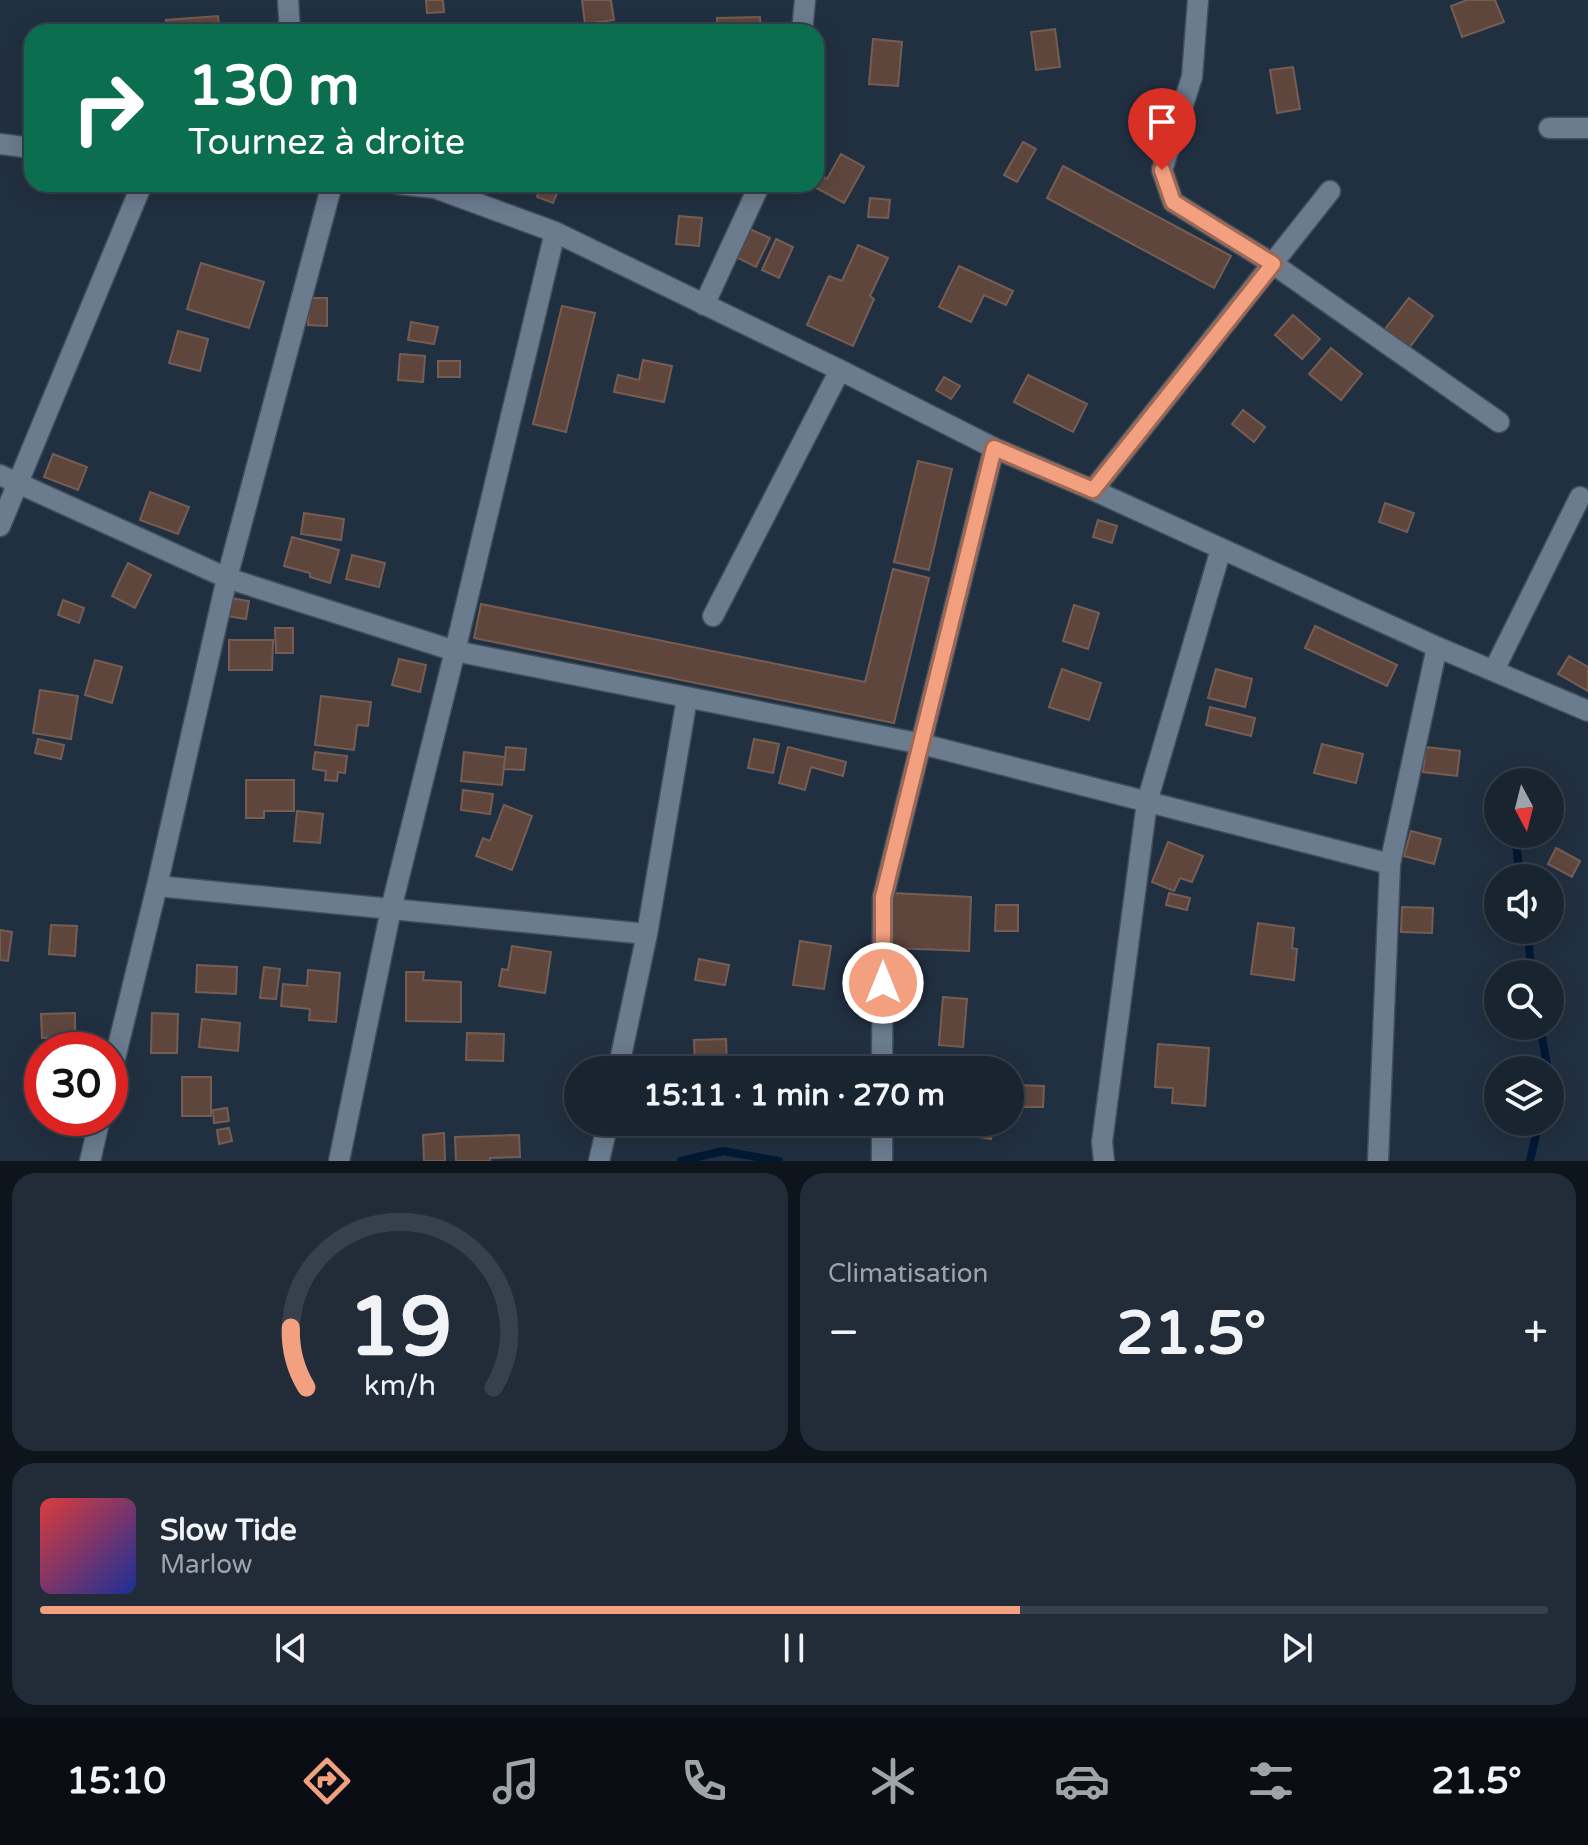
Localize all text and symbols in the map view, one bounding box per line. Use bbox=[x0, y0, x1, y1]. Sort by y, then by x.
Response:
text: 130 m bbox=[188, 53, 359, 120]
icon: right bbox=[56, 56, 160, 160]
pin bbox=[1128, 88, 1196, 170]
icon: arrive bbox=[1140, 100, 1184, 144]
text: Tournez à droite bbox=[188, 121, 465, 164]
north arrow bbox=[1484, 768, 1564, 848]
map controls bbox=[1484, 768, 1564, 1136]
button: sound bbox=[1484, 864, 1564, 944]
position arrow bbox=[841, 941, 925, 1025]
button: search bbox=[1484, 960, 1564, 1040]
speed limit sign: 30 bbox=[24, 1032, 128, 1136]
button: layers bbox=[1484, 1056, 1564, 1136]
text: 15:11 · 1 min · 270 m bbox=[643, 1077, 945, 1114]
text: Climatisation bbox=[828, 1258, 988, 1289]
text: 19 bbox=[348, 1278, 452, 1378]
text: 21.5° bbox=[1116, 1298, 1266, 1370]
text: − bbox=[828, 1307, 859, 1360]
text: + bbox=[1523, 1307, 1548, 1360]
text: km/h bbox=[364, 1369, 436, 1403]
text: Slow Tide bbox=[160, 1512, 297, 1549]
text: Marlow bbox=[160, 1549, 252, 1580]
icon: previous bbox=[269, 1626, 313, 1670]
icon: pause bbox=[772, 1626, 816, 1670]
icon: next bbox=[1275, 1626, 1319, 1670]
icon: directions bbox=[299, 1753, 355, 1809]
icon: music bbox=[488, 1753, 544, 1809]
icon: phone bbox=[676, 1753, 732, 1809]
icon: climate bbox=[865, 1753, 921, 1809]
icon: car bbox=[1054, 1753, 1110, 1809]
icon: filters bbox=[1243, 1753, 1299, 1809]
text: 15:10 bbox=[66, 1760, 166, 1803]
text: 21.5° bbox=[1432, 1760, 1522, 1803]

